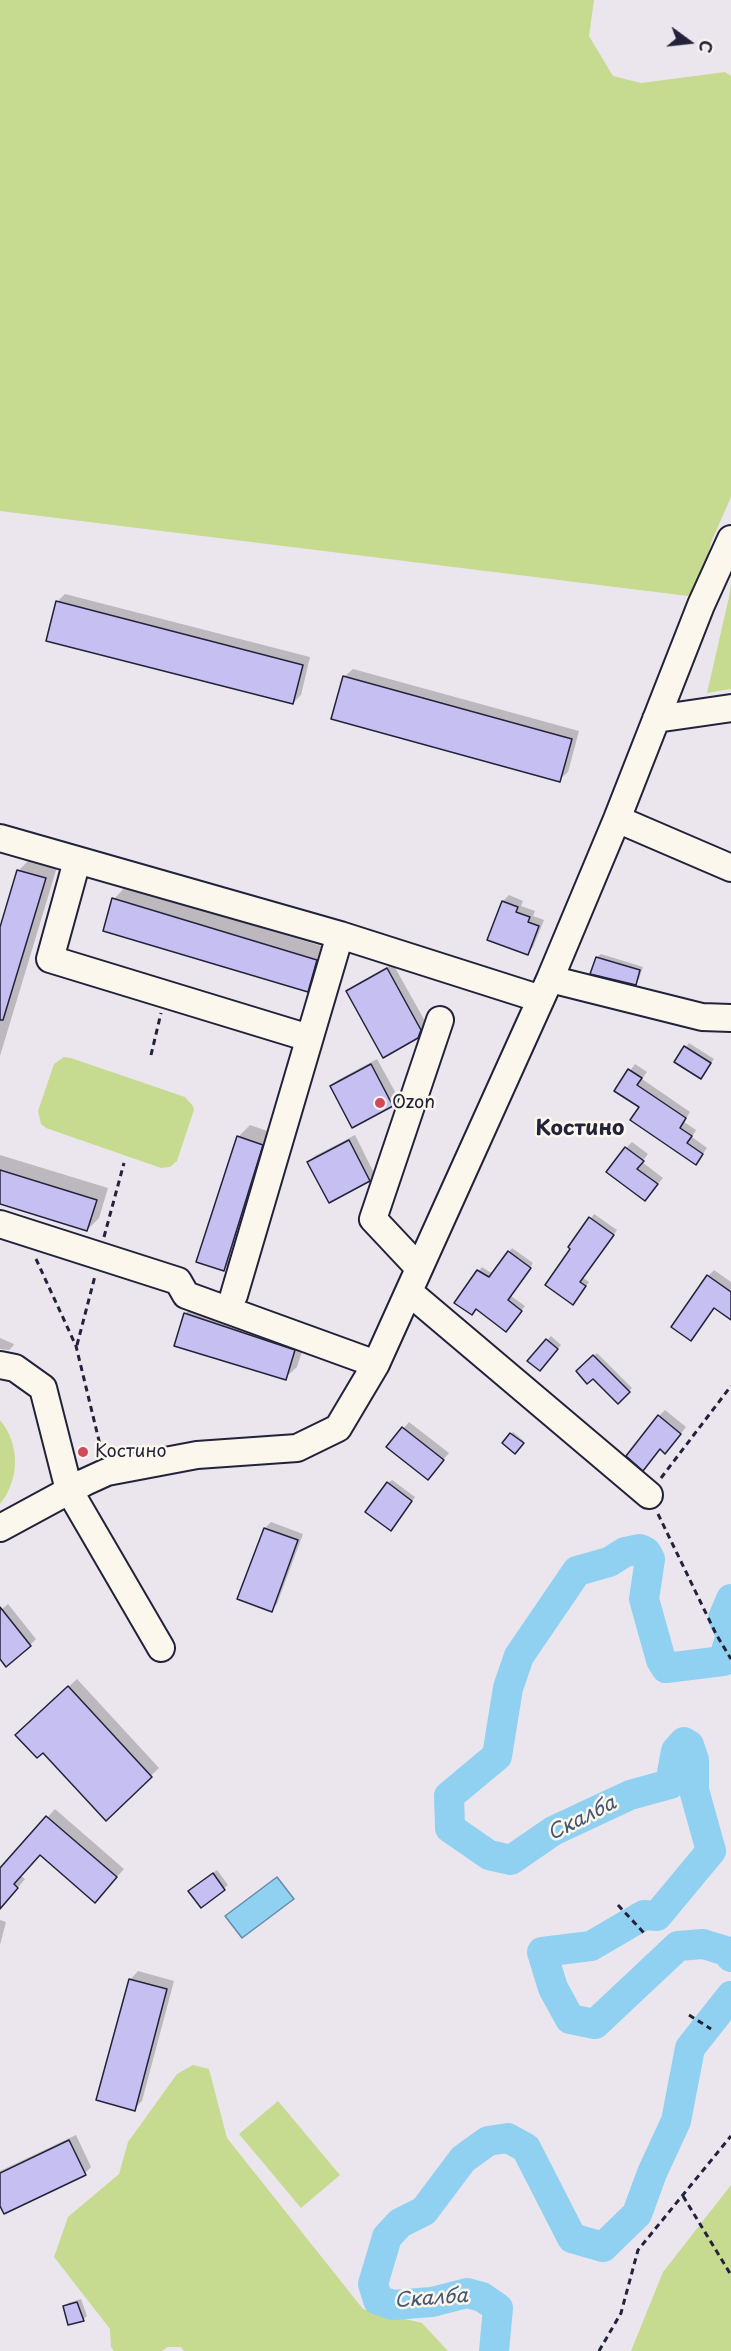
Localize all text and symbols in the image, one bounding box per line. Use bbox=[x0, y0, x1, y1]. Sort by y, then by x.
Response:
north arrow bbox=[659, 12, 719, 72]
text: С bbox=[693, 38, 720, 56]
place label: Ozon bbox=[392, 1092, 435, 1114]
marker: Ozon bbox=[373, 1096, 387, 1110]
district label: Костино bbox=[536, 1116, 624, 1142]
place label: Костино bbox=[95, 1441, 167, 1463]
marker: Костино bbox=[76, 1445, 90, 1459]
water label: Скалба bbox=[544, 1792, 620, 1846]
water label: Скалба bbox=[393, 2284, 469, 2314]

